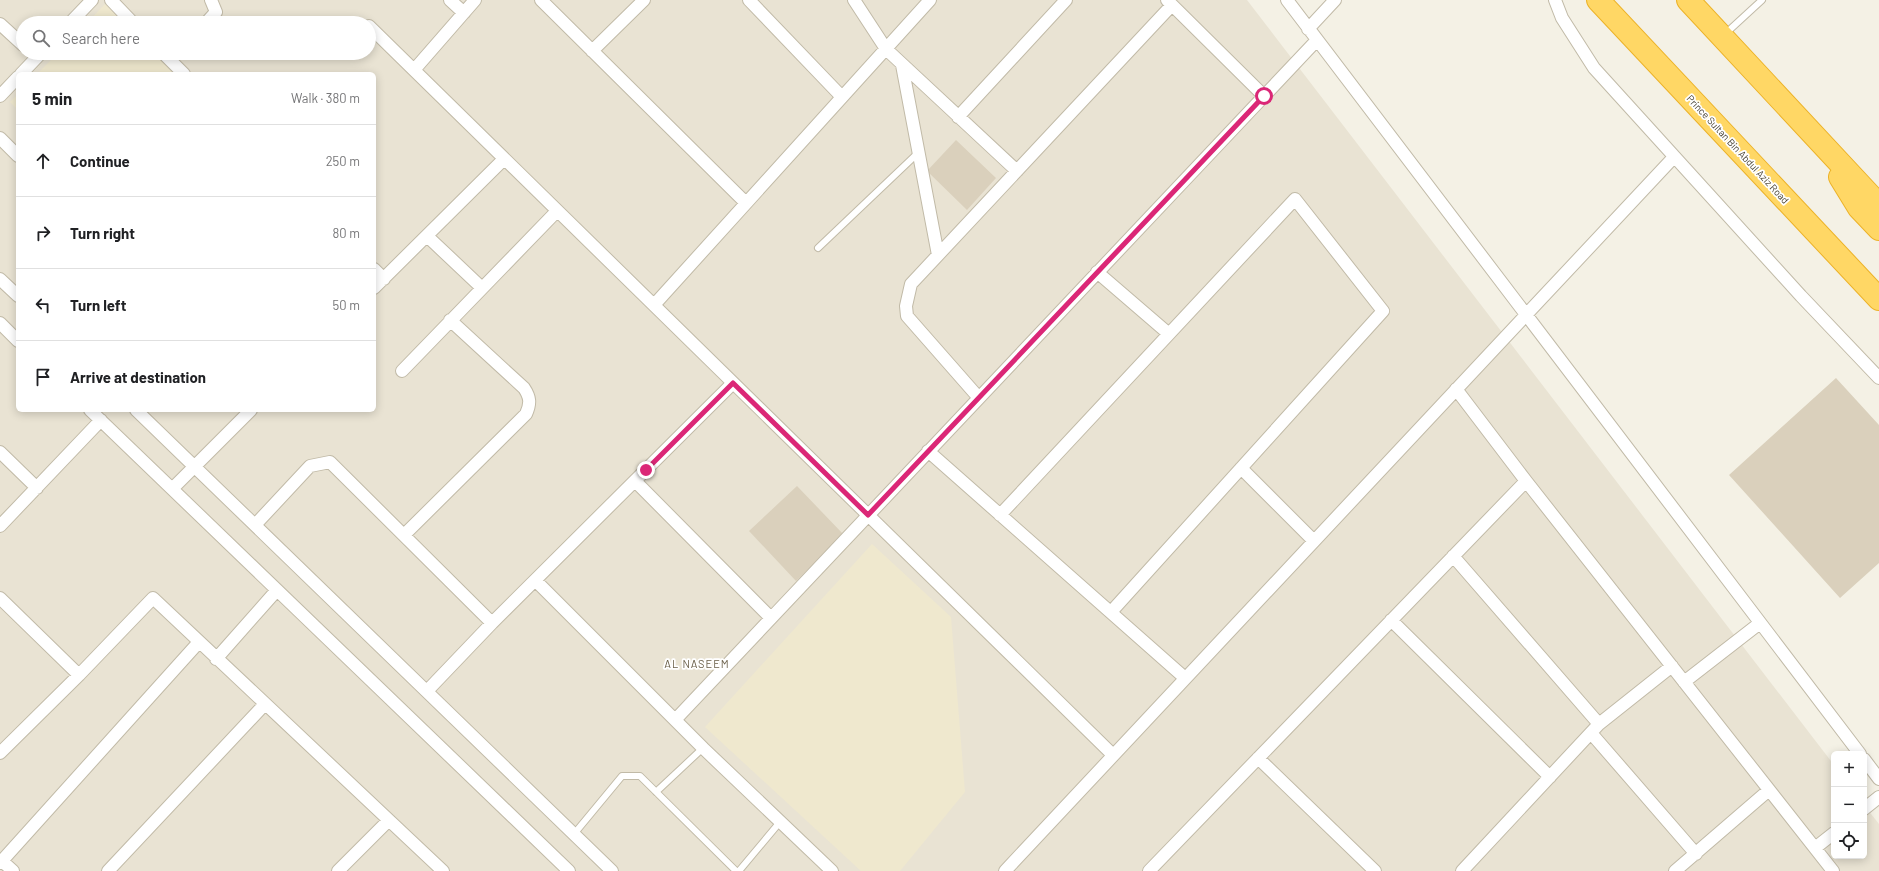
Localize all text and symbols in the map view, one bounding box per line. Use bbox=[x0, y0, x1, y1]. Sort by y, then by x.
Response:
search box bbox=[16, 16, 376, 60]
icon: search bbox=[30, 27, 52, 49]
text: Search here bbox=[62, 29, 140, 47]
route start bbox=[1255, 87, 1273, 105]
text: 5 min bbox=[32, 88, 72, 108]
text: Walk · 380 m bbox=[291, 90, 360, 106]
street label: Prince Sultan Bin Abdul Aziz Road bbox=[1685, 92, 1791, 206]
icon: ahead bbox=[32, 150, 54, 172]
text: Continue bbox=[70, 152, 130, 170]
text: 250 m bbox=[326, 153, 360, 169]
icon: right bbox=[32, 222, 54, 244]
text: Turn right bbox=[70, 224, 135, 242]
text: 80 m bbox=[333, 225, 360, 241]
icon: left bbox=[32, 294, 54, 316]
text: Turn left bbox=[70, 296, 126, 314]
text: 50 m bbox=[333, 297, 360, 313]
icon: arrive bbox=[32, 366, 54, 388]
text: Arrive at destination bbox=[70, 368, 206, 386]
route end bbox=[637, 461, 655, 479]
district label: AL NASEEM bbox=[664, 657, 730, 670]
map controls bbox=[1831, 751, 1867, 859]
button: + bbox=[1831, 751, 1867, 787]
button: − bbox=[1831, 787, 1867, 823]
button: locate bbox=[1831, 823, 1867, 859]

